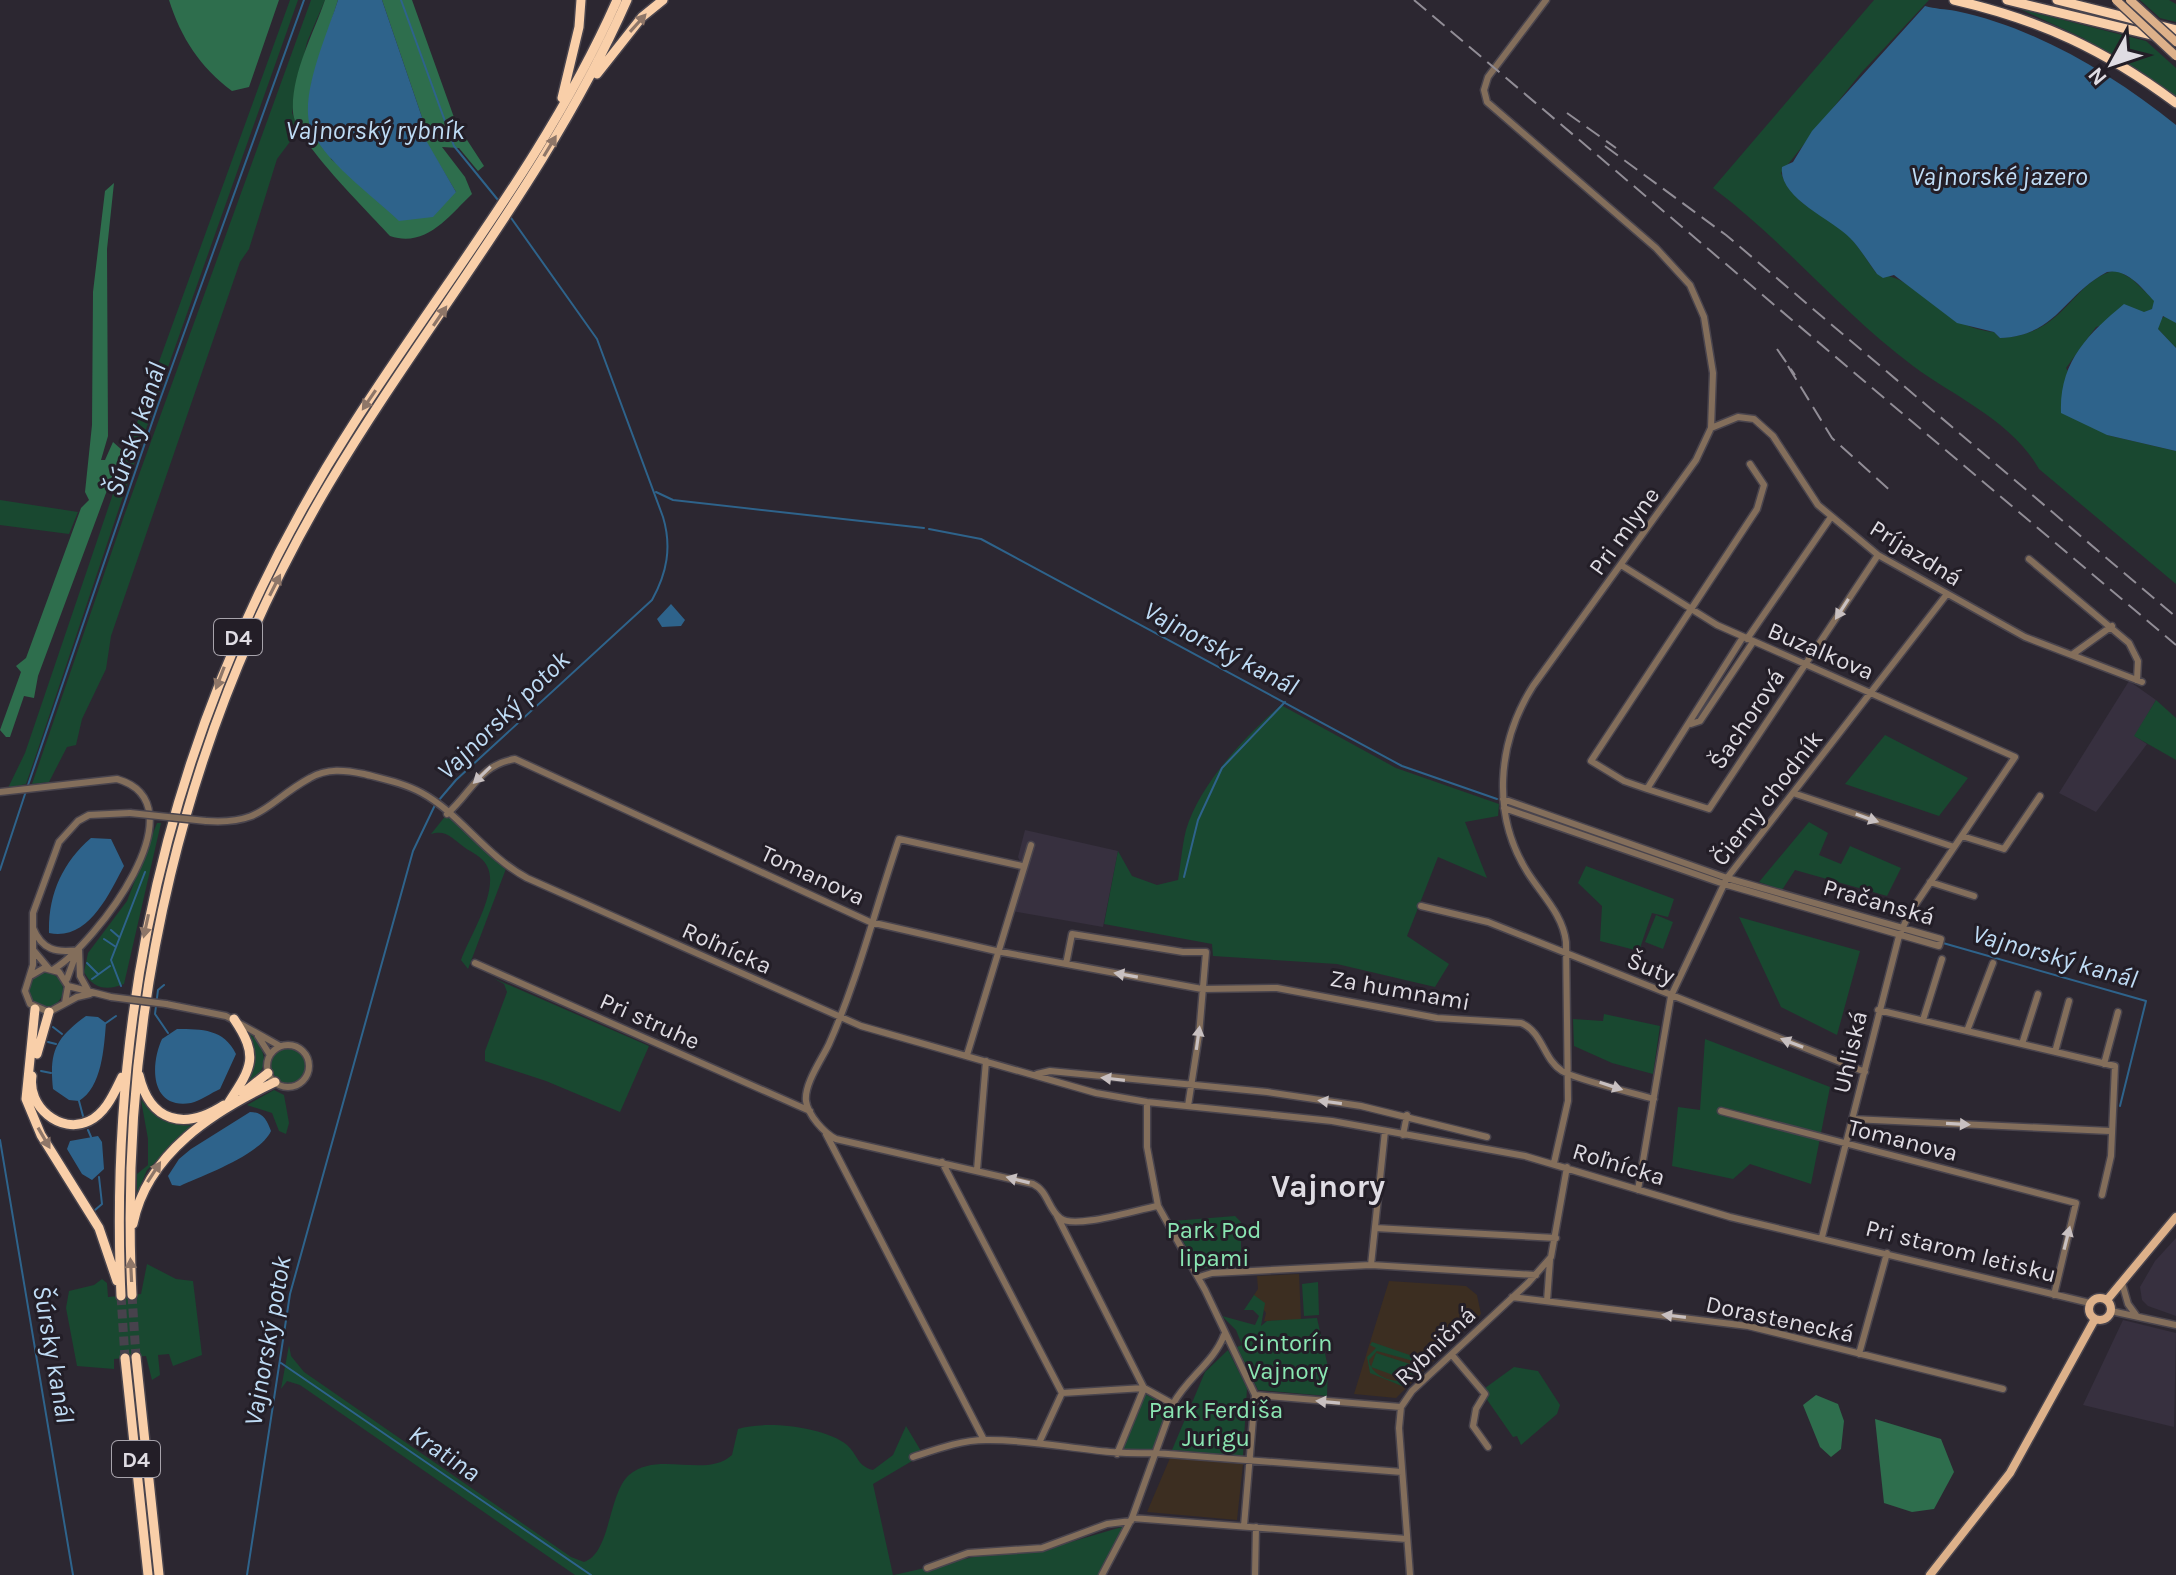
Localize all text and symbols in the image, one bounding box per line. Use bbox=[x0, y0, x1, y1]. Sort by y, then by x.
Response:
one-way arrow bbox=[629, 14, 647, 33]
north arrow bbox=[2072, 24, 2152, 104]
text: N bbox=[2082, 62, 2112, 91]
water label: Vajnorský rybník bbox=[286, 115, 465, 146]
one-way arrow bbox=[543, 135, 557, 158]
water label: Vajnorské jazero bbox=[1910, 161, 2088, 192]
one-way arrow bbox=[432, 305, 447, 326]
water label: Šúrsky kanál bbox=[97, 358, 173, 500]
one-way arrow bbox=[362, 389, 377, 410]
street label: Pri mlyne bbox=[1583, 482, 1665, 580]
street label: Príjazdná bbox=[1865, 514, 1967, 592]
one-way arrow bbox=[268, 573, 281, 596]
water label: Vajnorský kanál bbox=[1138, 595, 1303, 702]
one-way arrow bbox=[1835, 598, 1850, 620]
street label: Buzalkova bbox=[1764, 616, 1878, 686]
road number: D4 bbox=[214, 619, 262, 655]
water label: Vajnorský potok bbox=[431, 644, 577, 786]
street label: Šachorová bbox=[1702, 663, 1791, 774]
one-way arrow bbox=[213, 666, 226, 690]
street label: Čierny chodník bbox=[1705, 724, 1828, 871]
one-way arrow bbox=[473, 766, 492, 784]
one-way arrow bbox=[1856, 813, 1880, 825]
street label: Tomanova bbox=[756, 839, 870, 911]
street label: Pračanská bbox=[1820, 873, 1938, 931]
one-way arrow bbox=[139, 914, 151, 939]
street label: Roľnícka bbox=[678, 916, 776, 980]
water label: Vajnorský kanál bbox=[1968, 918, 2141, 995]
street label: Šuty bbox=[1623, 945, 1679, 990]
street label: Za humnami bbox=[1328, 964, 1472, 1016]
one-way arrow bbox=[1113, 968, 1138, 980]
street label: Pri struhe bbox=[596, 987, 704, 1055]
street label: Uhliská bbox=[1827, 1008, 1873, 1096]
one-way arrow bbox=[1192, 1025, 1205, 1050]
one-way arrow bbox=[1780, 1036, 1804, 1049]
one-way arrow bbox=[1101, 1072, 1126, 1085]
one-way arrow bbox=[1599, 1080, 1623, 1092]
one-way arrow bbox=[1317, 1095, 1342, 1108]
street label: Tomanova bbox=[1845, 1113, 1961, 1167]
one-way arrow bbox=[1946, 1118, 1971, 1131]
one-way arrow bbox=[37, 1127, 51, 1149]
street label: Roľnícka bbox=[1569, 1137, 1669, 1191]
one-way arrow bbox=[147, 1161, 162, 1182]
district label: Vajnory bbox=[1271, 1168, 1385, 1205]
one-way arrow bbox=[1005, 1173, 1030, 1185]
street label: Pri starom letisku bbox=[1863, 1214, 2059, 1288]
park label: Park Pod lipami bbox=[1166, 1216, 1262, 1272]
one-way arrow bbox=[2062, 1226, 2074, 1251]
water label: Vajnorský potok bbox=[237, 1253, 298, 1429]
one-way arrow bbox=[124, 1257, 137, 1282]
water label: Šúrsky kanál bbox=[26, 1283, 82, 1425]
street label: Dorastenecká bbox=[1703, 1290, 1857, 1348]
street label: Rybničná bbox=[1389, 1301, 1481, 1391]
one-way arrow bbox=[1661, 1309, 1686, 1322]
park label: Cintorín Vajnory bbox=[1244, 1329, 1332, 1385]
one-way arrow bbox=[1315, 1395, 1340, 1408]
park label: Park Ferdiša Jurigu bbox=[1149, 1396, 1283, 1452]
water label: Kratina bbox=[403, 1418, 486, 1488]
road number: D4 bbox=[112, 1441, 160, 1477]

